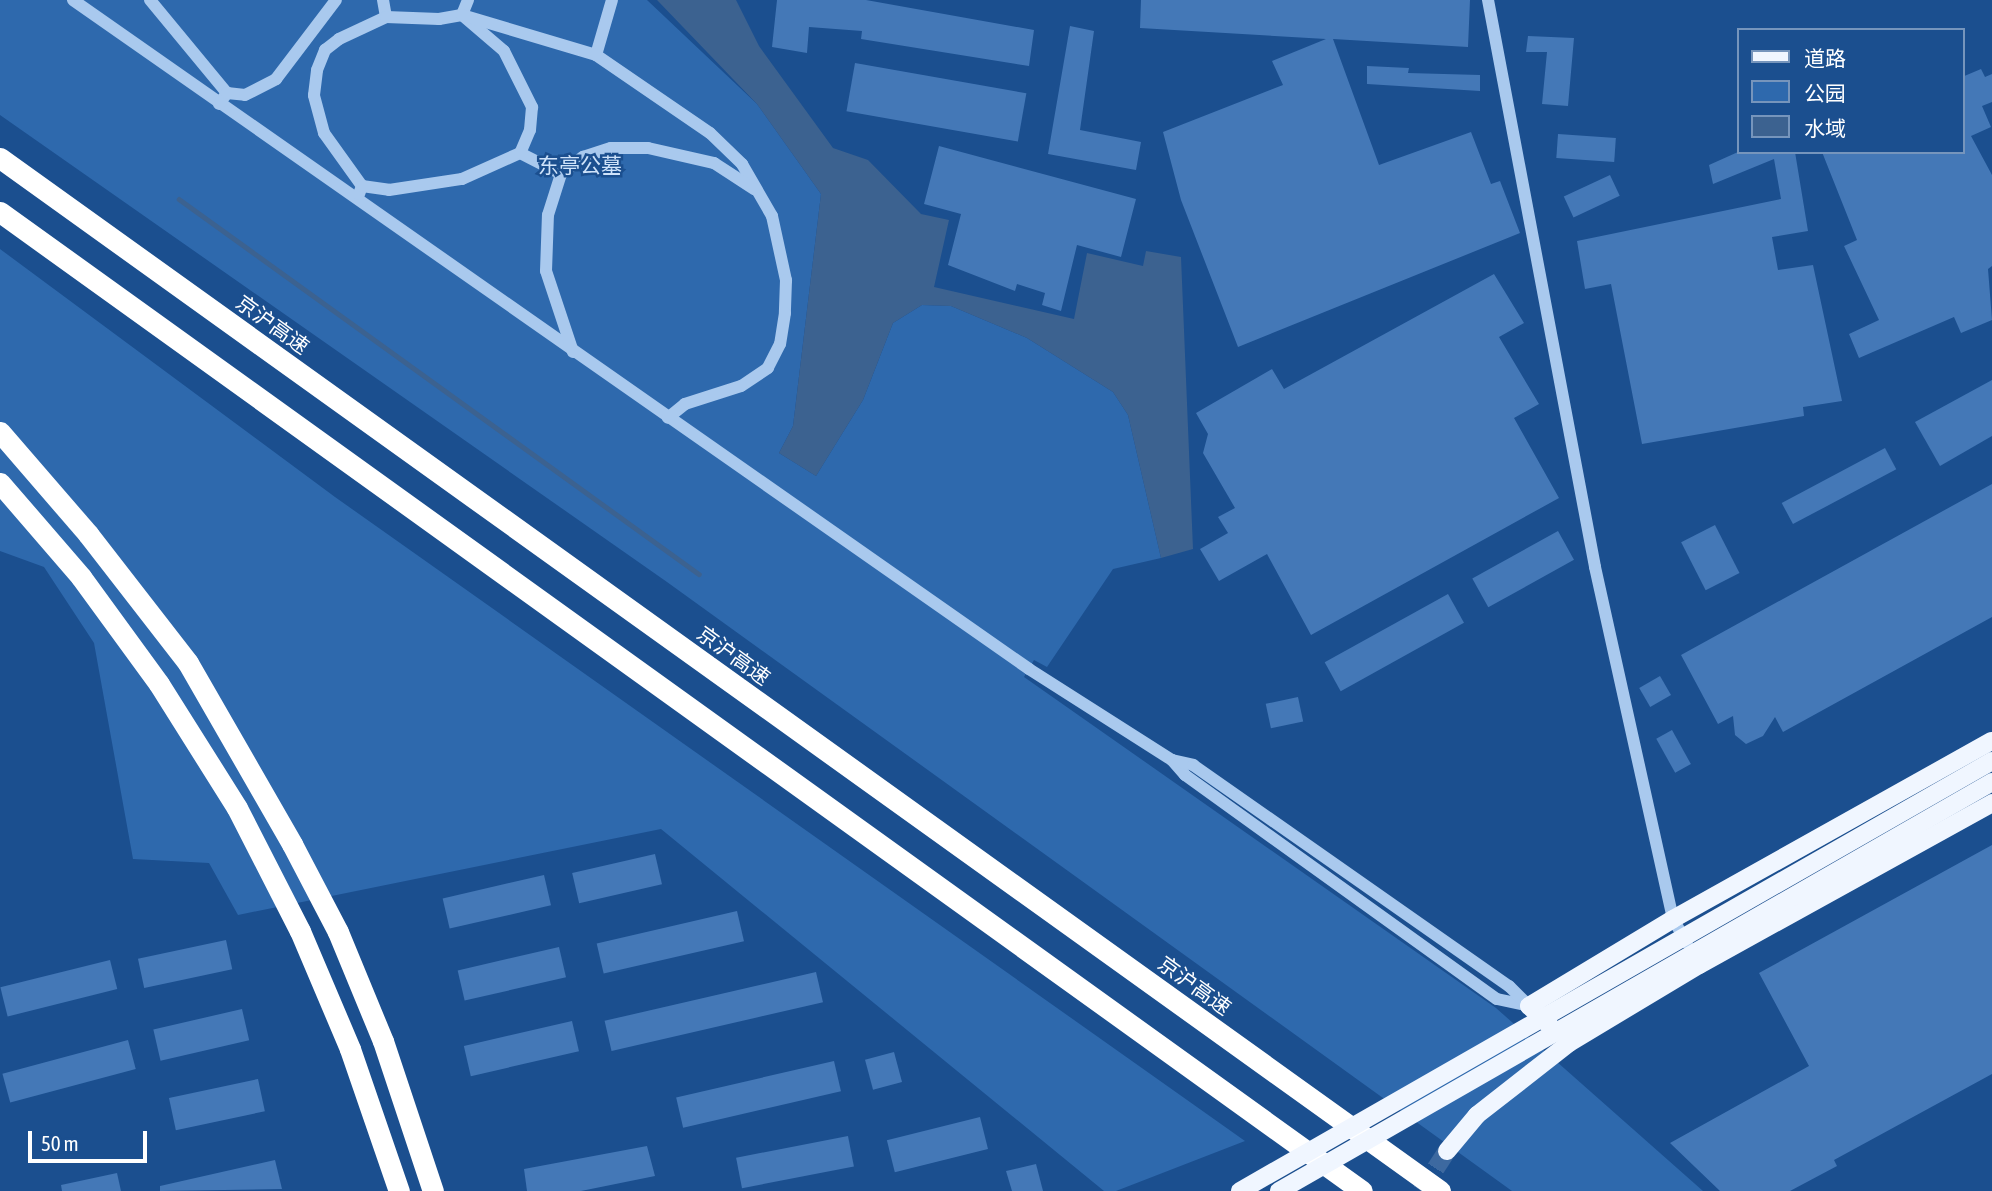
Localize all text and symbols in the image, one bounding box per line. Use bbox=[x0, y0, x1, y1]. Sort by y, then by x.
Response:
legend bbox=[1736, 28, 1964, 154]
text: 道路 bbox=[1804, 46, 1846, 70]
text: 公园 bbox=[1804, 81, 1846, 105]
text: 水域 bbox=[1804, 116, 1846, 140]
park label: 东亭公墓 bbox=[538, 152, 622, 178]
street label: 京沪高速 bbox=[232, 289, 314, 359]
street label: 京沪高速 bbox=[693, 620, 775, 690]
street label: 京沪高速 bbox=[1154, 950, 1236, 1020]
scale bar bbox=[32, 1118, 150, 1162]
text: 50 m bbox=[41, 1131, 79, 1155]

